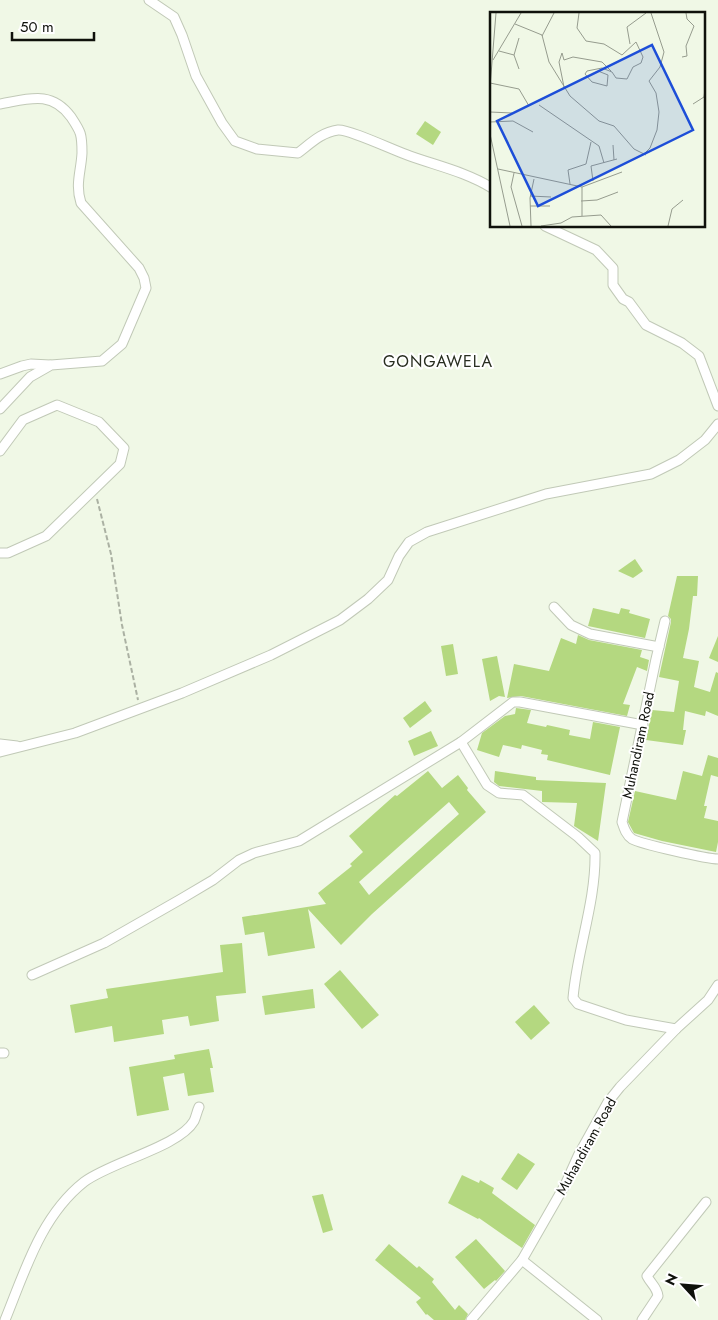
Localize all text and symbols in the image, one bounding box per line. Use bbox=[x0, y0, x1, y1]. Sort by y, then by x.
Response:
scale bar bbox=[12, 10, 95, 42]
inset map bbox=[490, 12, 706, 228]
text: 50 m bbox=[20, 16, 54, 38]
district label: GONGAWELA bbox=[383, 350, 493, 373]
street label: Muhandiram Road bbox=[617, 690, 659, 800]
street label: Muhandiram Road bbox=[551, 1094, 621, 1198]
north arrow bbox=[658, 1260, 708, 1310]
text: N bbox=[660, 1270, 683, 1289]

